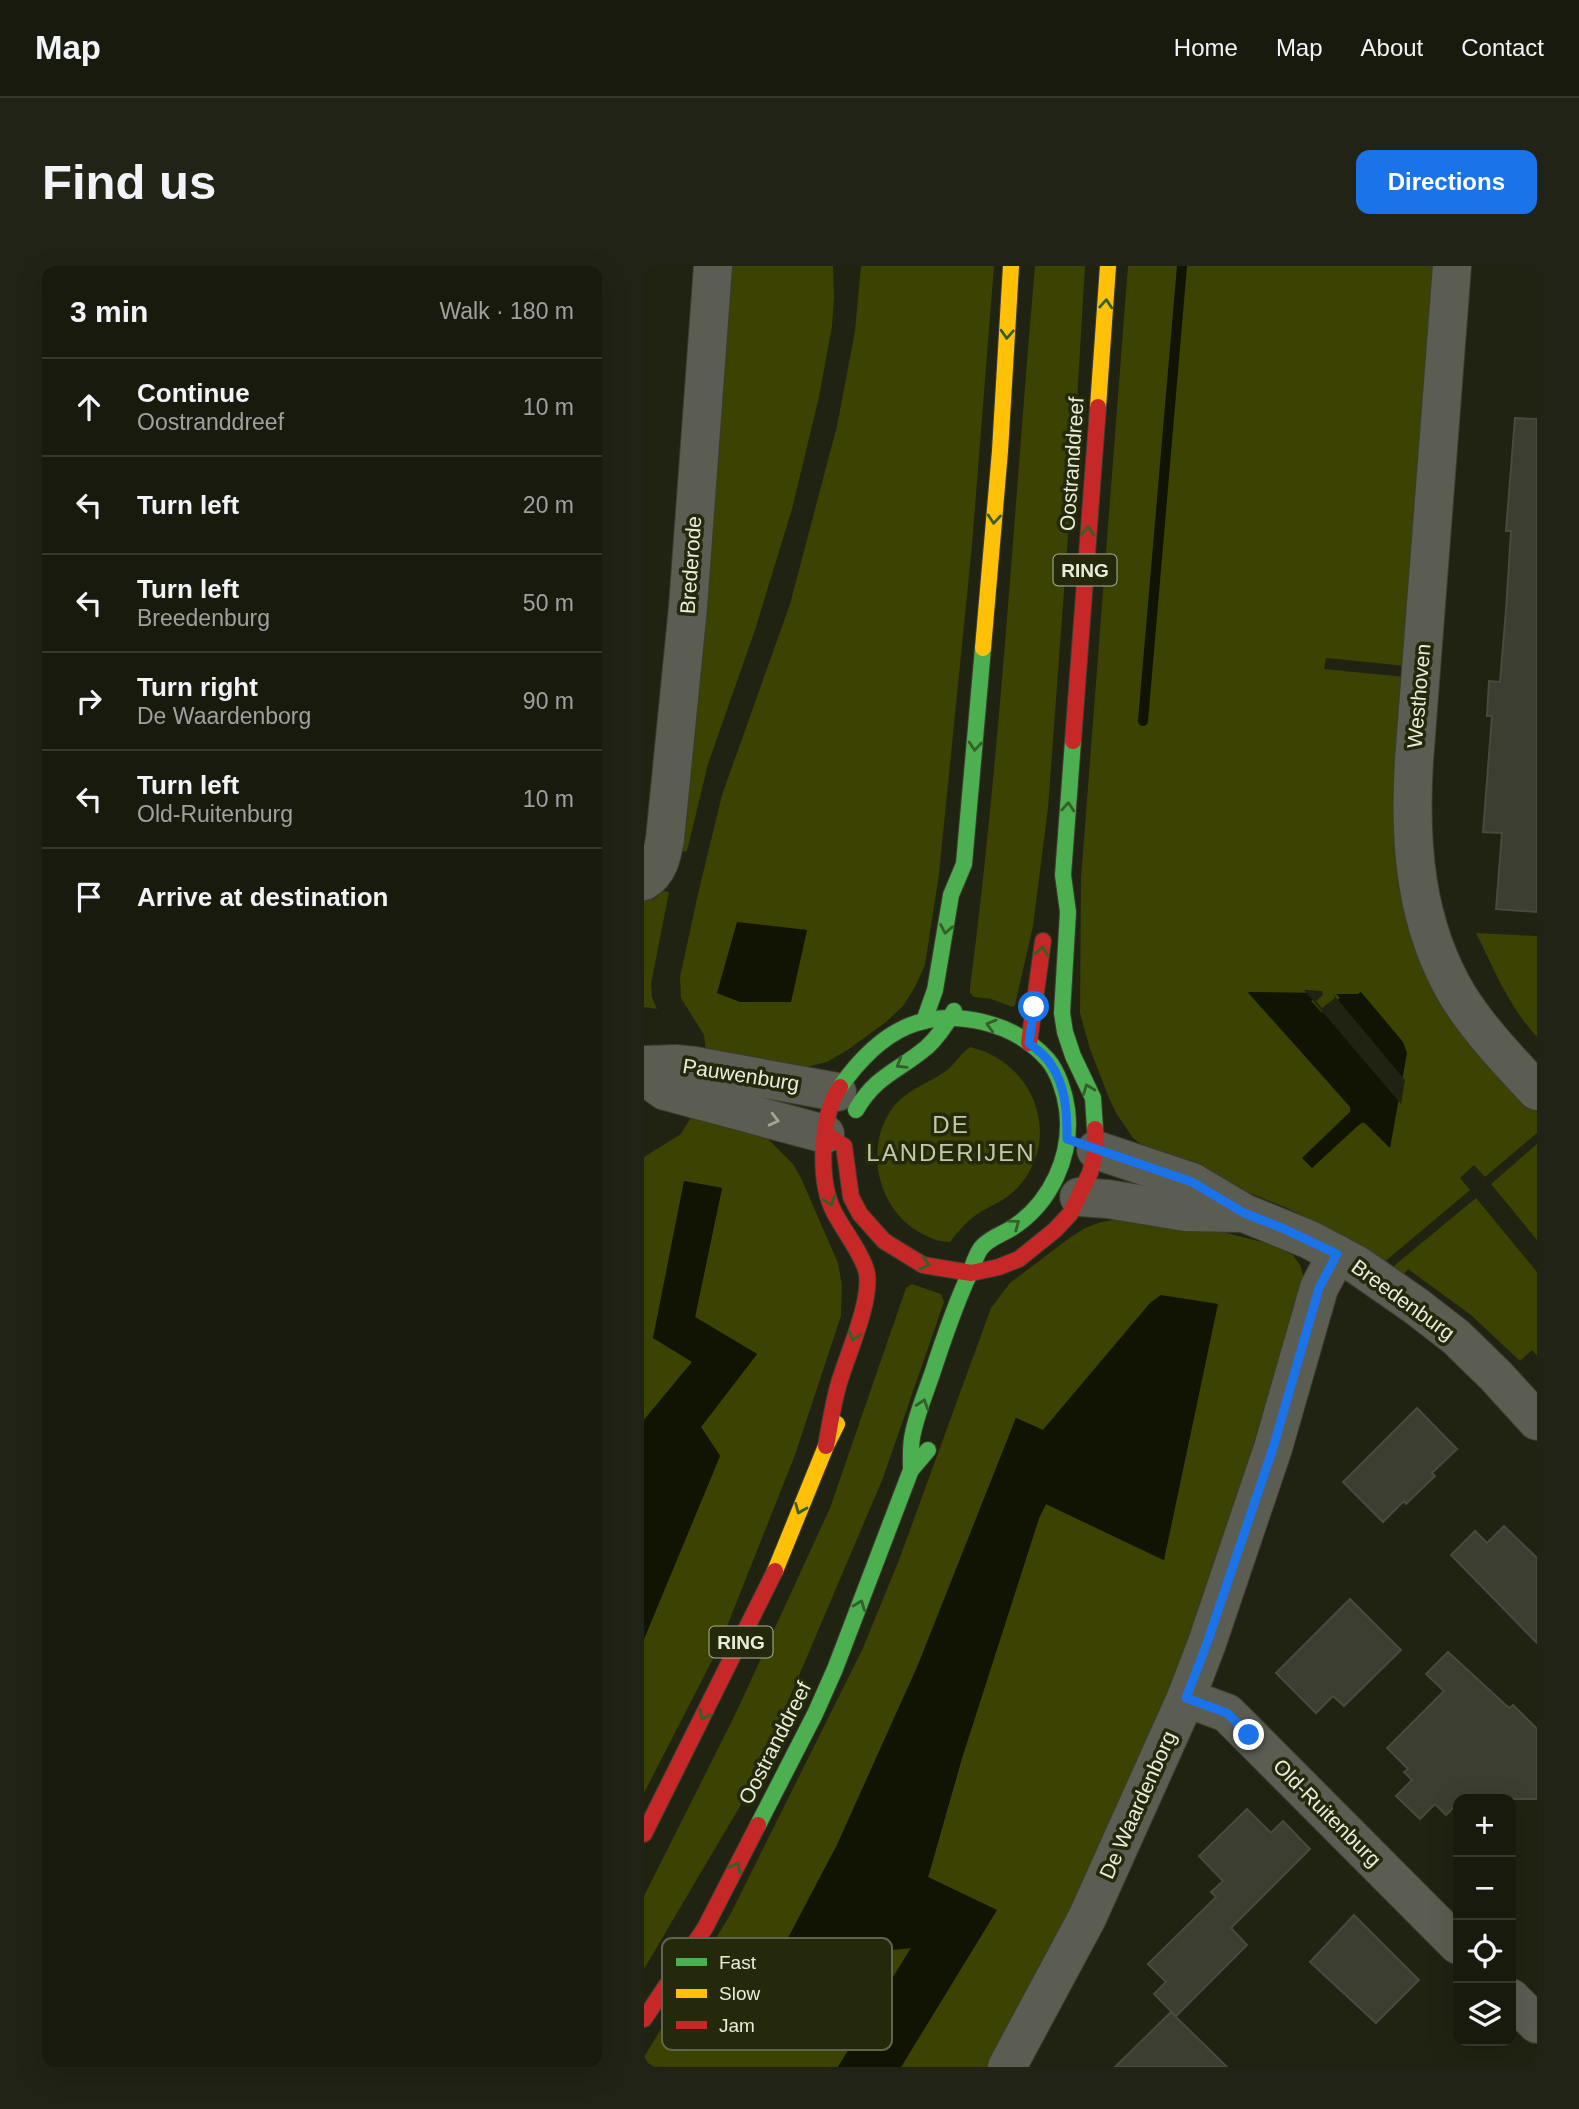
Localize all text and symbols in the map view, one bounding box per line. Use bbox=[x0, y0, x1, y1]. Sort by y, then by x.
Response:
text: Map bbox=[35, 29, 101, 66]
text: Home bbox=[1174, 34, 1238, 61]
text: Map bbox=[1276, 34, 1323, 61]
text: About bbox=[1361, 34, 1423, 61]
text: Contact bbox=[1461, 34, 1544, 61]
button: Directions bbox=[1356, 150, 1537, 214]
text: Find us bbox=[42, 155, 216, 209]
text: 3 min bbox=[70, 295, 148, 328]
text: Walk · 180 m bbox=[439, 298, 574, 324]
one-way arrow bbox=[1098, 299, 1113, 310]
one-way arrow bbox=[1000, 329, 1015, 340]
text: Continue bbox=[137, 378, 250, 408]
icon: ahead bbox=[70, 388, 108, 426]
text: 10 m bbox=[523, 394, 574, 420]
street label: Oostranddreef bbox=[1055, 396, 1088, 532]
text: Oostranddreef bbox=[137, 409, 284, 435]
icon: left bbox=[70, 486, 108, 524]
text: Turn left bbox=[137, 490, 239, 520]
text: 20 m bbox=[523, 492, 574, 518]
one-way arrow bbox=[987, 514, 1002, 525]
street label: Brederode bbox=[676, 515, 705, 615]
one-way arrow bbox=[1081, 525, 1096, 536]
road number: RING bbox=[1054, 554, 1116, 586]
text: Turn left bbox=[137, 574, 239, 604]
icon: left bbox=[70, 584, 108, 622]
text: 50 m bbox=[523, 590, 574, 616]
text: Breedenburg bbox=[137, 605, 270, 631]
street label: Westhoven bbox=[1402, 643, 1435, 749]
text: Turn right bbox=[137, 672, 258, 702]
icon: right bbox=[70, 682, 108, 720]
text: 90 m bbox=[523, 688, 574, 714]
text: De Waardenborg bbox=[137, 703, 311, 729]
one-way arrow bbox=[968, 741, 983, 752]
text: Turn left bbox=[137, 770, 239, 800]
icon: left bbox=[70, 780, 108, 818]
text: 10 m bbox=[523, 786, 574, 812]
text: Old-Ruitenburg bbox=[137, 801, 293, 827]
one-way arrow bbox=[1060, 801, 1075, 812]
icon: arrive bbox=[70, 878, 108, 916]
text: Arrive at destination bbox=[137, 882, 388, 912]
one-way arrow bbox=[939, 923, 954, 935]
one-way arrow bbox=[1034, 945, 1049, 957]
route start bbox=[1018, 991, 1049, 1022]
one-way arrow bbox=[986, 1019, 998, 1033]
street label: Pauwenburg bbox=[681, 1054, 801, 1095]
one-way arrow bbox=[896, 1056, 909, 1069]
one-way arrow bbox=[1083, 1083, 1097, 1095]
district label: DE LANDERIJEN bbox=[866, 1111, 1036, 1166]
one-way arrow bbox=[768, 1112, 780, 1126]
one-way arrow bbox=[822, 1195, 836, 1207]
one-way arrow bbox=[1007, 1220, 1019, 1232]
one-way arrow bbox=[918, 1255, 930, 1270]
street label: Breedenburg bbox=[1347, 1255, 1459, 1345]
one-way arrow bbox=[847, 1330, 862, 1342]
one-way arrow bbox=[915, 1398, 929, 1410]
one-way arrow bbox=[795, 1502, 809, 1514]
one-way arrow bbox=[851, 1600, 865, 1612]
road number: RING bbox=[710, 1626, 772, 1658]
street label: Oostranddreef bbox=[734, 1678, 815, 1808]
one-way arrow bbox=[699, 1708, 713, 1720]
route end bbox=[1233, 1719, 1264, 1750]
street label: De Waardenborg bbox=[1095, 1727, 1180, 1882]
street label: Old-Ruitenburg bbox=[1269, 1754, 1386, 1871]
map controls bbox=[1453, 1794, 1516, 2046]
button: + bbox=[1453, 1794, 1516, 1857]
button: − bbox=[1453, 1857, 1516, 1920]
one-way arrow bbox=[727, 1862, 741, 1874]
button: locate bbox=[1453, 1920, 1516, 1983]
legend bbox=[662, 1938, 892, 2050]
text: Fast bbox=[719, 1952, 757, 1973]
text: Slow bbox=[719, 1983, 760, 2004]
button: layers bbox=[1453, 1983, 1516, 2046]
text: Jam bbox=[719, 2015, 755, 2036]

